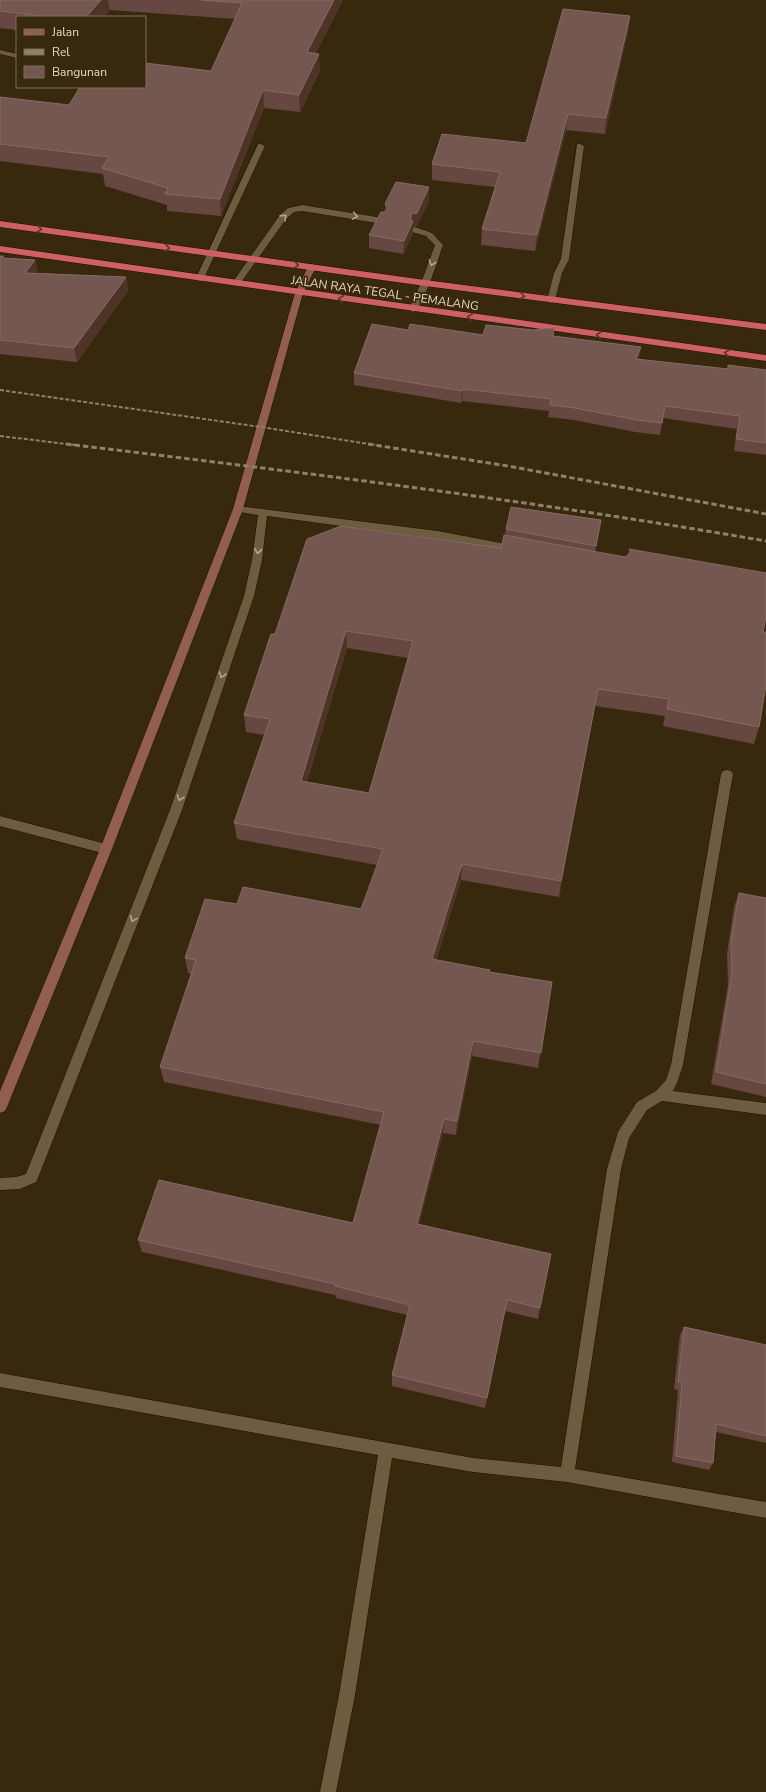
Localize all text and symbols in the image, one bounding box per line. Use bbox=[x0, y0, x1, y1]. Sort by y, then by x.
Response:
legend bbox=[16, 16, 146, 88]
text: Jalan bbox=[51, 24, 79, 40]
text: Rel bbox=[52, 44, 70, 60]
text: Bangunan bbox=[52, 64, 107, 80]
one-way arrow bbox=[352, 212, 359, 220]
one-way arrow bbox=[279, 214, 287, 222]
one-way arrow bbox=[36, 224, 42, 233]
one-way arrow bbox=[164, 243, 170, 252]
one-way arrow bbox=[293, 260, 299, 269]
one-way arrow bbox=[429, 260, 437, 267]
street label: JALAN RAYA TEGAL - PEMALANG bbox=[289, 272, 480, 314]
one-way arrow bbox=[519, 291, 525, 300]
one-way arrow bbox=[338, 295, 344, 304]
one-way arrow bbox=[467, 313, 473, 322]
one-way arrow bbox=[596, 331, 602, 340]
one-way arrow bbox=[724, 348, 730, 357]
one-way arrow bbox=[254, 548, 263, 554]
one-way arrow bbox=[219, 672, 227, 679]
one-way arrow bbox=[176, 795, 185, 802]
one-way arrow bbox=[129, 916, 137, 923]

